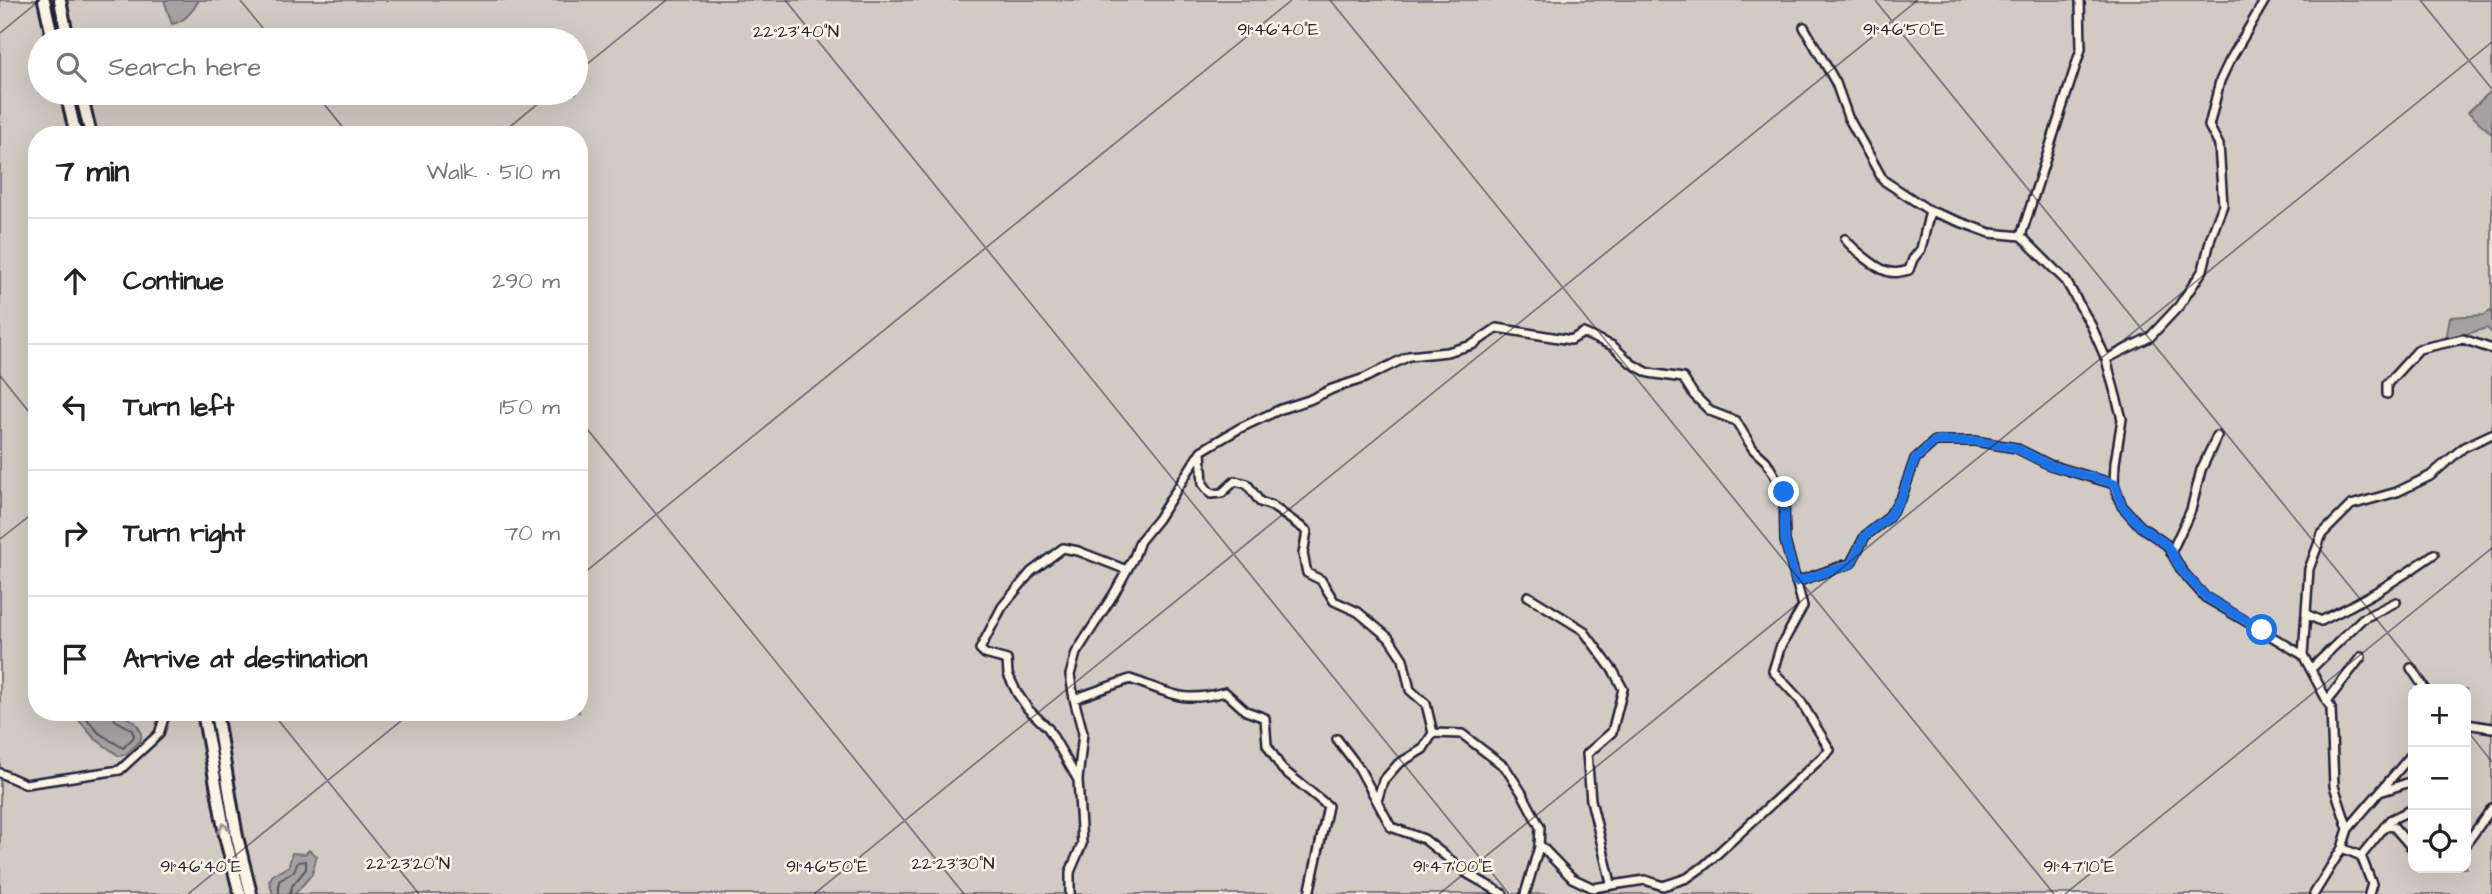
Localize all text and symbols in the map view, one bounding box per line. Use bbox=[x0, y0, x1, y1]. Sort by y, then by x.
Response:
text: 91°46'40"E bbox=[1237, 17, 1319, 42]
text: 91°46'50"E bbox=[1863, 17, 1945, 42]
text: 22°23'40"N bbox=[753, 19, 839, 44]
search box bbox=[28, 28, 588, 105]
icon: search bbox=[52, 48, 90, 86]
text: Search here bbox=[108, 49, 261, 85]
text: 7 min bbox=[56, 151, 129, 193]
text: Walk · 510 m bbox=[426, 156, 560, 188]
icon: ahead bbox=[56, 262, 94, 300]
text: Continue bbox=[123, 263, 224, 299]
text: 290 m bbox=[492, 265, 560, 297]
icon: left bbox=[56, 388, 94, 426]
text: Turn left bbox=[123, 389, 234, 425]
text: 150 m bbox=[499, 391, 560, 423]
route end bbox=[1768, 476, 1799, 507]
icon: right bbox=[56, 514, 94, 552]
text: Turn right bbox=[123, 515, 245, 551]
text: 70 m bbox=[504, 517, 560, 549]
route start bbox=[2246, 614, 2277, 645]
icon: arrive bbox=[56, 640, 94, 678]
text: Arrive at destination bbox=[123, 641, 368, 677]
map controls bbox=[2408, 684, 2471, 873]
button: + bbox=[2408, 684, 2471, 747]
button: − bbox=[2408, 747, 2471, 810]
button: locate bbox=[2408, 810, 2471, 873]
one-way arrow bbox=[217, 822, 232, 834]
text: 22°23'20"N bbox=[366, 851, 450, 876]
text: 22°23'30"N bbox=[912, 851, 995, 876]
text: 91°46'40"E bbox=[160, 854, 242, 879]
text: 91°46'50"E bbox=[786, 854, 868, 879]
text: 91°47'00"E bbox=[1413, 854, 1494, 879]
text: 91°47'10"E bbox=[2043, 854, 2115, 879]

